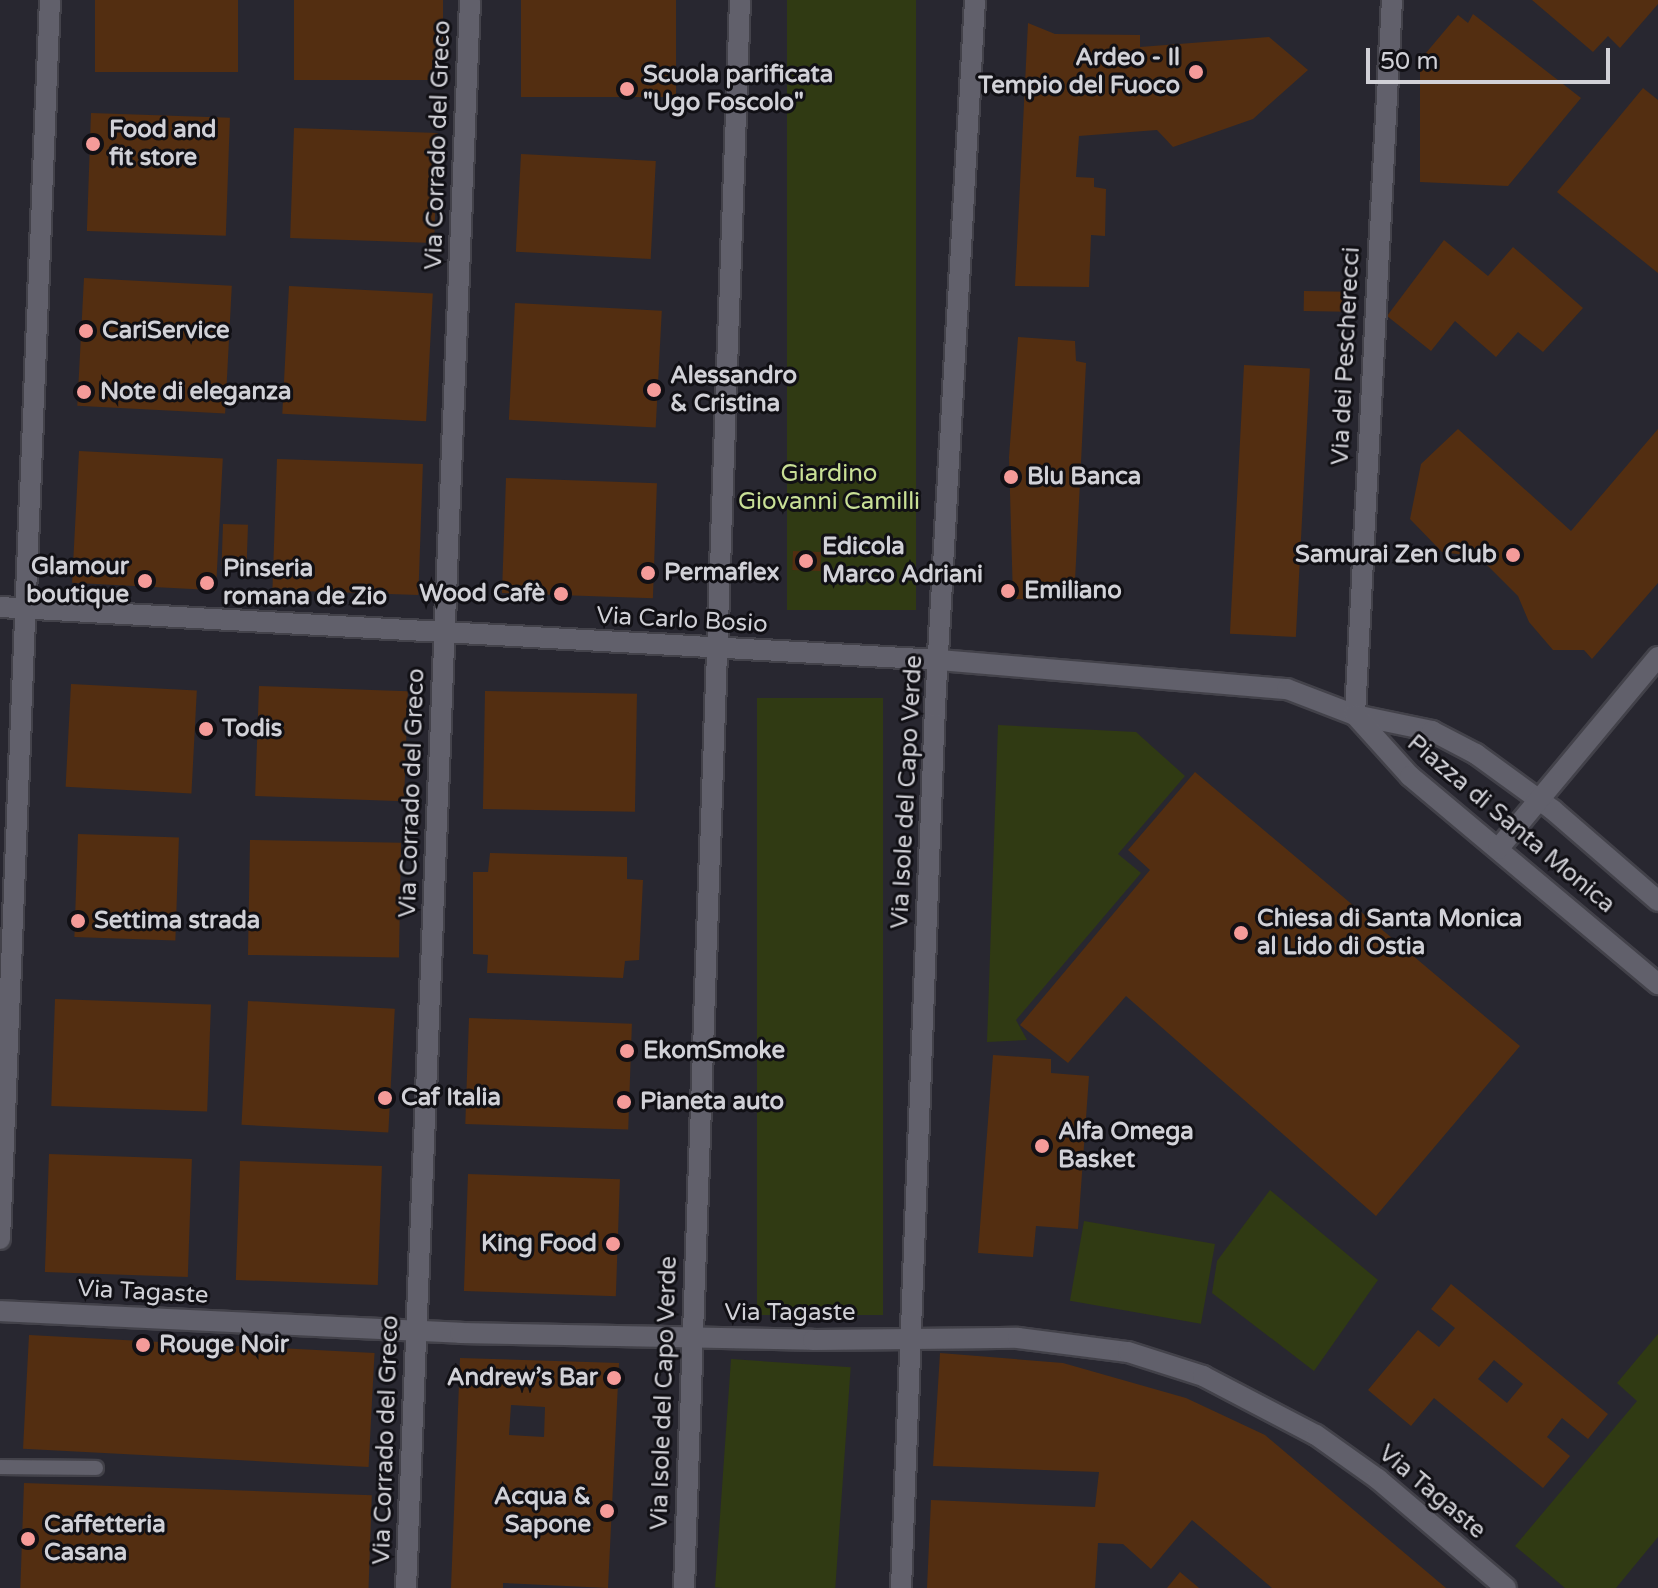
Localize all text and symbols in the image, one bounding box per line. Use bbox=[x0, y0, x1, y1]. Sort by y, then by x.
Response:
street label: Via Corrado del Greco bbox=[419, 20, 457, 270]
scale bar bbox=[1370, 32, 1614, 82]
place label: Ardeo - Il Tempio del Fuoco bbox=[978, 44, 1180, 100]
text: 50 m bbox=[1380, 47, 1438, 76]
place label: Scuola parificata "Ugo Foscolo" bbox=[643, 61, 833, 117]
marker: Ardeo - Il Tempio del Fuoco bbox=[1187, 63, 1205, 81]
marker: Scuola parificata "Ugo Foscolo" bbox=[618, 80, 636, 98]
place label: Food and fit store bbox=[109, 116, 216, 172]
marker: Food and fit store bbox=[84, 135, 102, 153]
street label: Via dei Pescherecci bbox=[1326, 246, 1366, 466]
place label: CariService bbox=[102, 317, 230, 345]
marker: CariService bbox=[77, 322, 95, 340]
place label: Alessandro & Cristina bbox=[670, 362, 797, 418]
place label: Note di eleganza bbox=[100, 378, 291, 406]
marker: Alessandro & Cristina bbox=[645, 381, 663, 399]
marker: Note di eleganza bbox=[75, 383, 93, 401]
park label: Giardino Giovanni Camilli bbox=[738, 460, 920, 516]
place label: Blu Banca bbox=[1027, 463, 1141, 491]
marker: Blu Banca bbox=[1002, 468, 1020, 486]
place label: Edicola Marco Adriani bbox=[822, 533, 983, 589]
place label: Samurai Zen Club bbox=[1295, 541, 1497, 569]
marker: Samurai Zen Club bbox=[1504, 546, 1522, 564]
marker: Edicola Marco Adriani bbox=[797, 552, 815, 570]
place label: Glamour boutique bbox=[26, 553, 129, 609]
place label: Pinseria romana de Zio bbox=[223, 555, 387, 611]
place label: Permaflex bbox=[664, 559, 779, 587]
marker: Permaflex bbox=[639, 564, 657, 582]
marker: Glamour boutique bbox=[136, 572, 154, 590]
marker: Pinseria romana de Zio bbox=[198, 574, 216, 592]
place label: Emiliano bbox=[1024, 577, 1122, 605]
place label: Wood Cafè bbox=[419, 580, 545, 608]
marker: Emiliano bbox=[999, 582, 1017, 600]
marker: Wood Cafè bbox=[552, 585, 570, 603]
street label: Via Carlo Bosio bbox=[596, 601, 768, 639]
street label: Via Isole del Capo Verde bbox=[885, 654, 929, 930]
street label: Via Corrado del Greco bbox=[393, 668, 431, 918]
place label: Todis bbox=[222, 715, 282, 743]
marker: Todis bbox=[197, 720, 215, 738]
street label: Piazza di Santa Monica bbox=[1401, 729, 1621, 919]
place label: Chiesa di Santa Monica al Lido di Ostia bbox=[1257, 905, 1522, 961]
place label: Settima strada bbox=[94, 907, 260, 935]
marker: Settima strada bbox=[69, 912, 87, 930]
marker: Chiesa di Santa Monica al Lido di Ostia bbox=[1232, 924, 1250, 942]
place label: EkomSmoke bbox=[643, 1037, 785, 1065]
marker: EkomSmoke bbox=[618, 1042, 636, 1060]
place label: Caf Italia bbox=[401, 1084, 501, 1112]
place label: Pianeta auto bbox=[640, 1088, 784, 1116]
marker: Caf Italia bbox=[376, 1089, 394, 1107]
marker: Pianeta auto bbox=[615, 1093, 633, 1111]
place label: Alfa Omega Basket bbox=[1058, 1118, 1194, 1174]
marker: Alfa Omega Basket bbox=[1033, 1137, 1051, 1155]
place label: King Food bbox=[481, 1230, 597, 1258]
marker: King Food bbox=[604, 1235, 622, 1253]
street label: Via Isole del Capo Verde bbox=[645, 1255, 683, 1531]
street label: Via Tagaste bbox=[77, 1274, 209, 1310]
street label: Via Tagaste bbox=[725, 1299, 855, 1327]
street label: Via Corrado del Greco bbox=[367, 1315, 405, 1565]
place label: Rouge Noir bbox=[159, 1331, 289, 1359]
marker: Rouge Noir bbox=[134, 1336, 152, 1354]
place label: Andrew’s Bar bbox=[447, 1364, 598, 1392]
marker: Andrew’s Bar bbox=[605, 1369, 623, 1387]
street label: Via Tagaste bbox=[1373, 1439, 1491, 1545]
place label: Acqua & Sapone bbox=[494, 1483, 591, 1539]
marker: Acqua & Sapone bbox=[598, 1502, 616, 1520]
place label: Caffetteria Casana bbox=[44, 1511, 166, 1567]
marker: Caffetteria Casana bbox=[19, 1530, 37, 1548]

